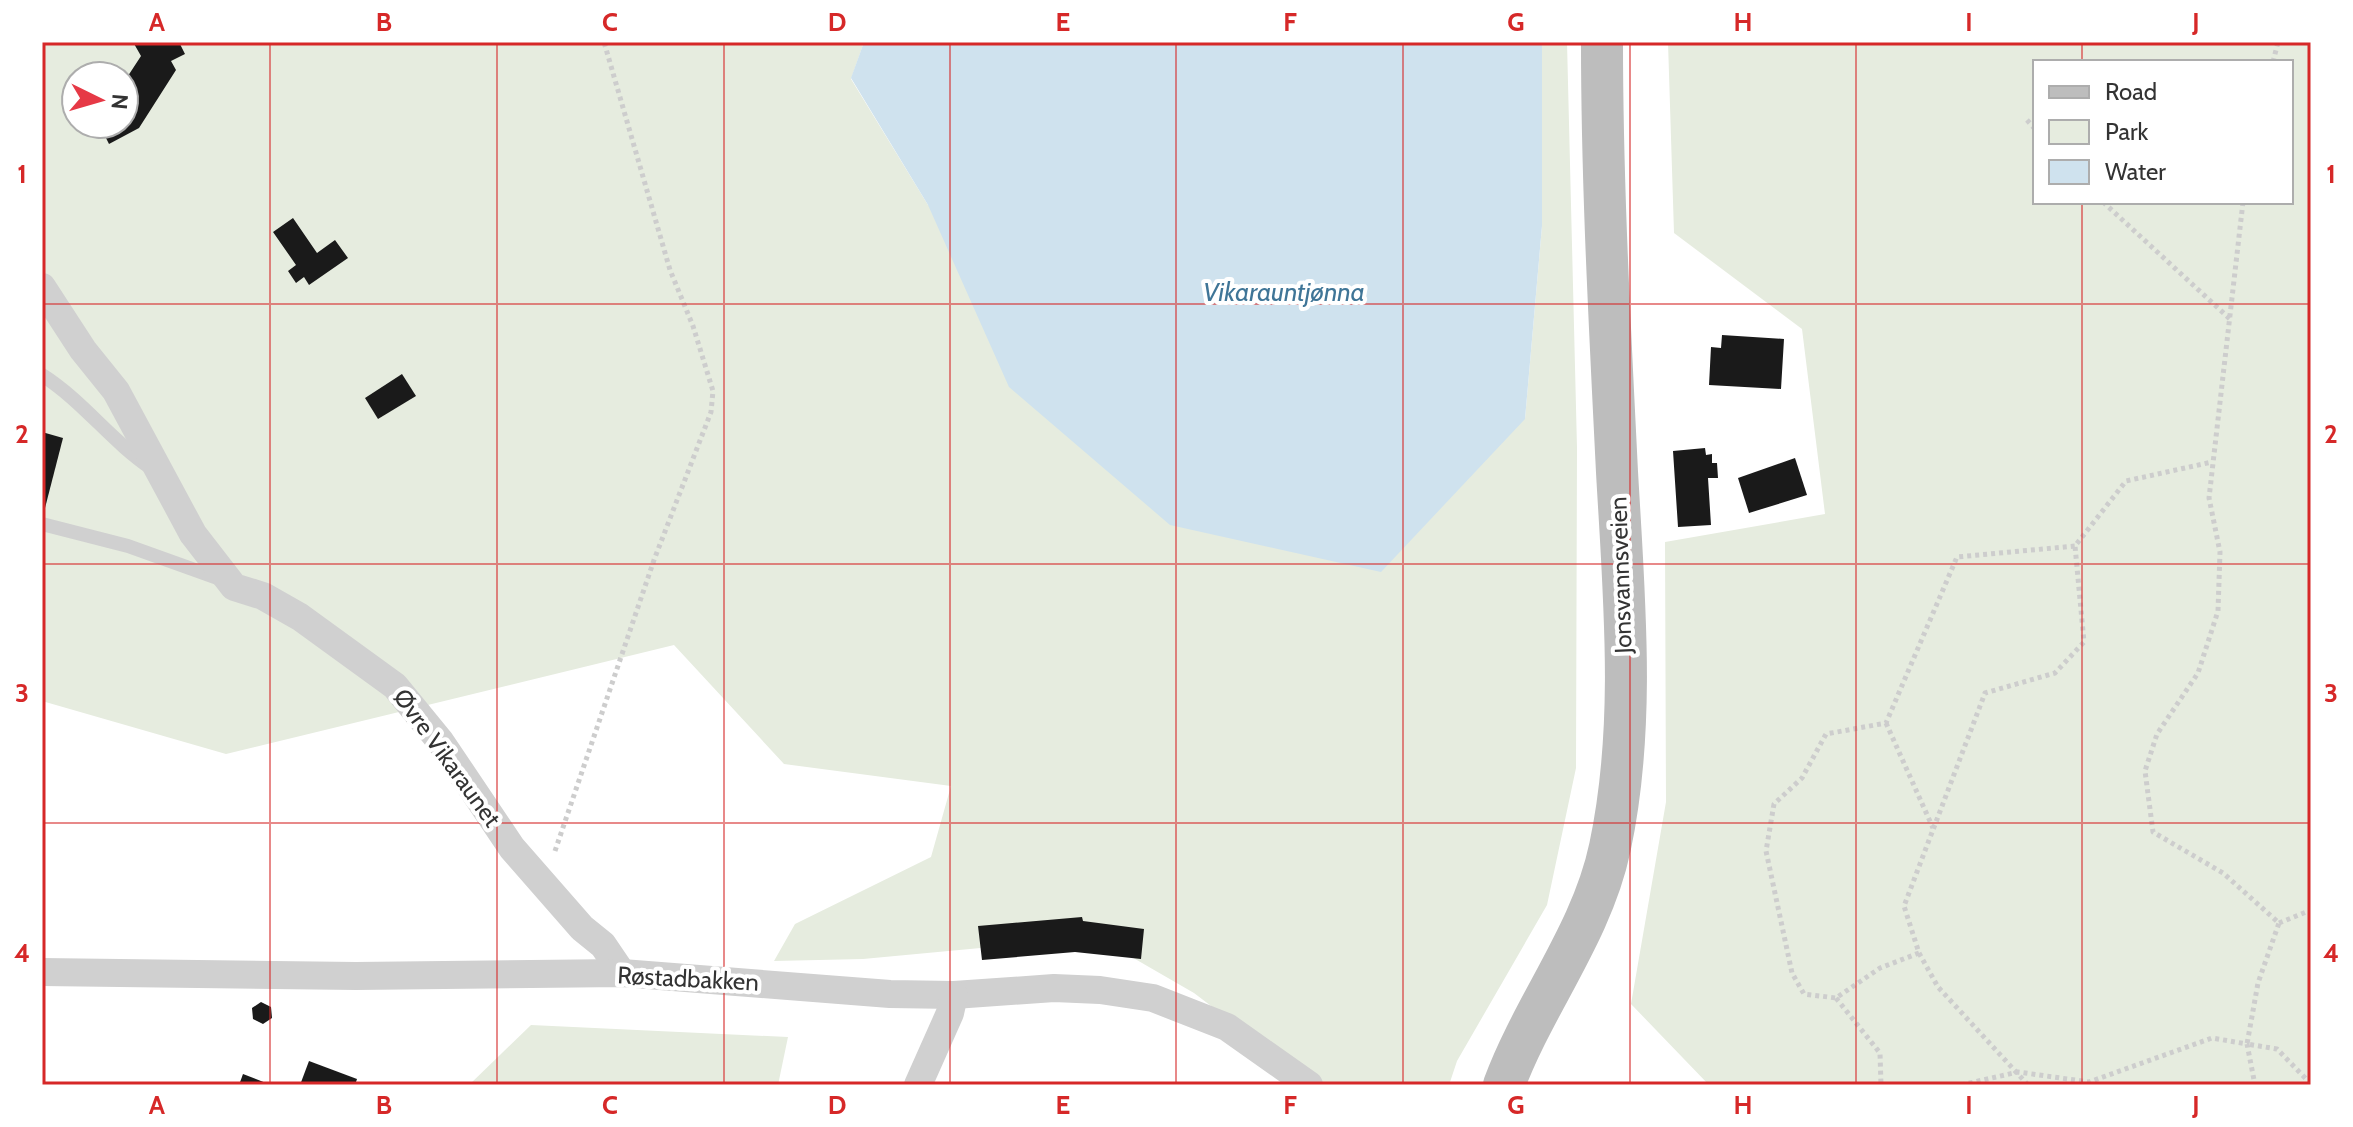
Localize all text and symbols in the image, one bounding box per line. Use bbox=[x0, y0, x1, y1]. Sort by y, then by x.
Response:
text: A bbox=[149, 6, 166, 38]
text: B bbox=[376, 6, 392, 38]
text: C bbox=[602, 6, 618, 38]
text: D bbox=[828, 6, 846, 38]
text: E bbox=[1056, 6, 1070, 38]
text: F bbox=[1283, 6, 1297, 38]
text: G bbox=[1507, 6, 1525, 38]
text: H bbox=[1734, 6, 1752, 38]
text: I bbox=[1965, 6, 1973, 38]
text: J bbox=[2191, 6, 2200, 38]
north arrow bbox=[60, 60, 140, 140]
legend bbox=[2033, 60, 2293, 204]
text: Road bbox=[2105, 77, 2157, 106]
text: N bbox=[105, 93, 134, 111]
text: Park bbox=[2105, 117, 2148, 146]
text: Water bbox=[2105, 157, 2166, 186]
text: 1 bbox=[17, 158, 27, 190]
text: 1 bbox=[2326, 158, 2336, 190]
water label: Vikarauntjønna bbox=[1203, 276, 1365, 308]
text: 2 bbox=[15, 418, 29, 450]
text: 2 bbox=[2324, 418, 2338, 450]
street label: Jonsvannsveien bbox=[1603, 496, 1638, 655]
text: 3 bbox=[15, 677, 29, 709]
text: 3 bbox=[2324, 677, 2338, 709]
street label: Øvre Vikaraunet bbox=[388, 683, 507, 832]
text: 4 bbox=[14, 937, 30, 969]
text: 4 bbox=[2323, 937, 2339, 969]
street label: Røstadbakken bbox=[617, 960, 759, 997]
text: A bbox=[149, 1089, 166, 1121]
text: B bbox=[376, 1089, 392, 1121]
text: C bbox=[602, 1089, 618, 1121]
text: D bbox=[828, 1089, 846, 1121]
text: E bbox=[1056, 1089, 1070, 1121]
text: F bbox=[1283, 1089, 1297, 1121]
text: G bbox=[1507, 1089, 1525, 1121]
text: H bbox=[1734, 1089, 1752, 1121]
text: I bbox=[1965, 1089, 1973, 1121]
text: J bbox=[2191, 1089, 2200, 1121]

